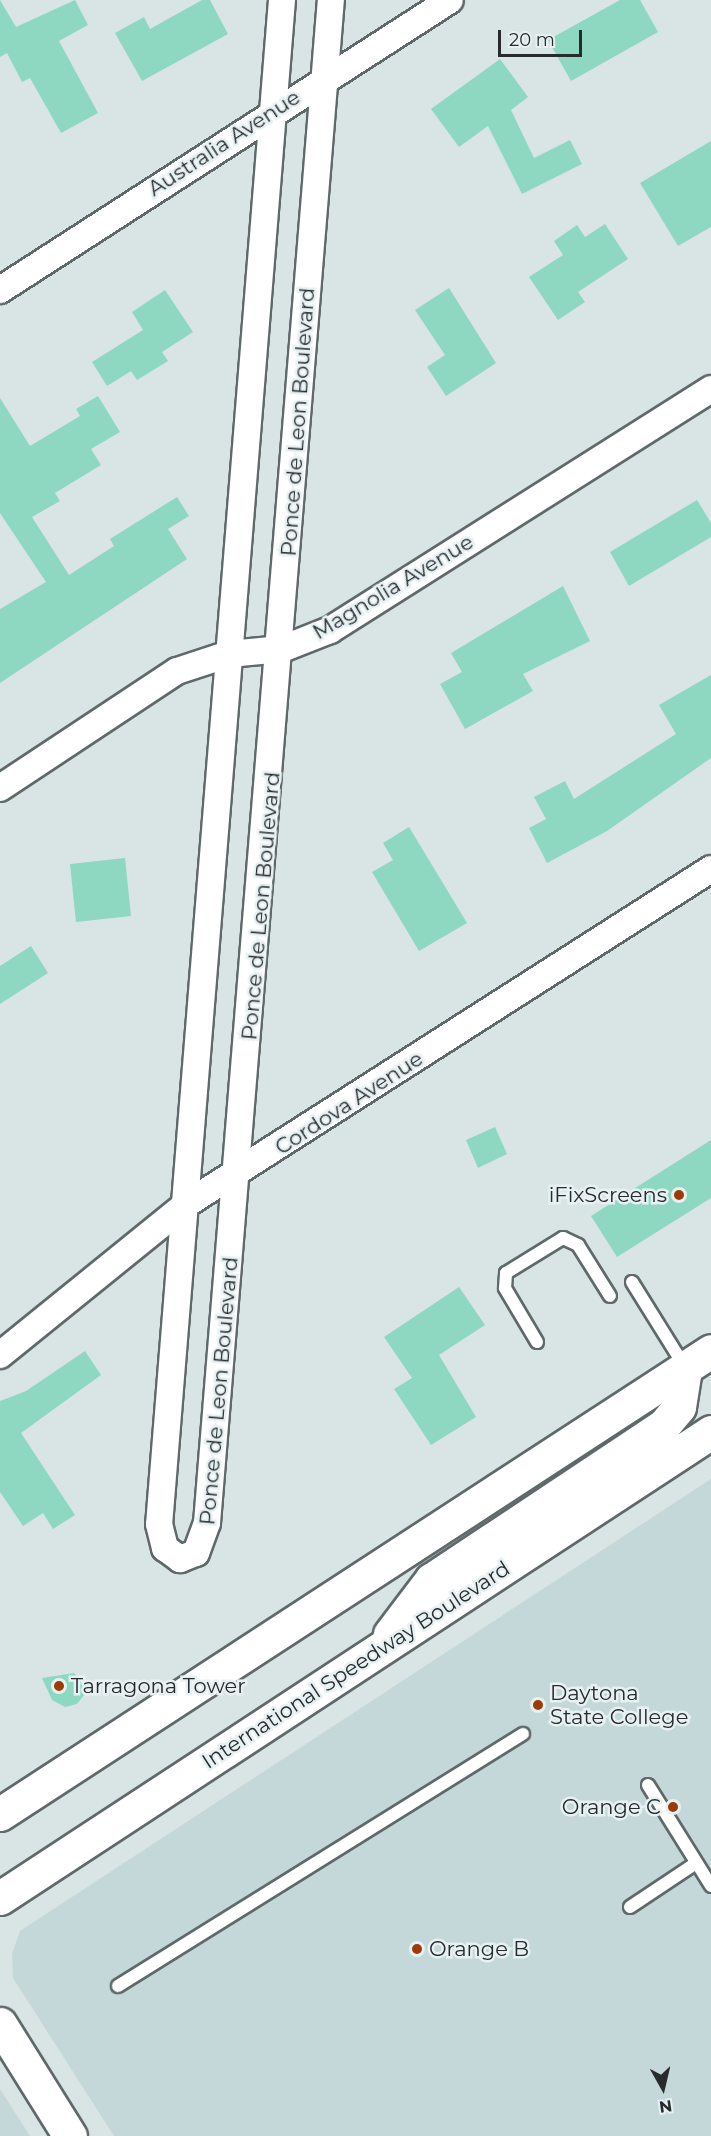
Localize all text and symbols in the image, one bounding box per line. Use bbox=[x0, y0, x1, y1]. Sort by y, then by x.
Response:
scale bar bbox=[501, 18, 585, 56]
text: 20 m bbox=[509, 29, 555, 51]
street label: Australia Avenue bbox=[143, 84, 305, 202]
street label: Ponce de Leon Boulevard bbox=[276, 287, 320, 557]
street label: Magnolia Avenue bbox=[308, 529, 478, 645]
street label: Ponce de Leon Boulevard bbox=[237, 771, 285, 1041]
street label: Cordova Avenue bbox=[270, 1046, 428, 1160]
place label: iFixScreens bbox=[549, 1182, 667, 1208]
marker: iFixScreens bbox=[672, 1188, 686, 1202]
street label: Ponce de Leon Boulevard bbox=[195, 1256, 243, 1526]
street label: International Speedway Boulevard bbox=[197, 1556, 515, 1774]
place label: Tarragona Tower bbox=[71, 1673, 246, 1699]
marker: Tarragona Tower bbox=[52, 1679, 66, 1693]
place label: Daytona State College bbox=[550, 1680, 688, 1730]
marker: Daytona State College bbox=[531, 1698, 545, 1712]
place label: Orange C bbox=[562, 1794, 661, 1820]
marker: Orange C bbox=[666, 1800, 680, 1814]
place label: Orange B bbox=[429, 1936, 529, 1962]
marker: Orange B bbox=[410, 1942, 424, 1956]
north arrow bbox=[633, 2058, 693, 2118]
text: N bbox=[658, 2096, 673, 2117]

